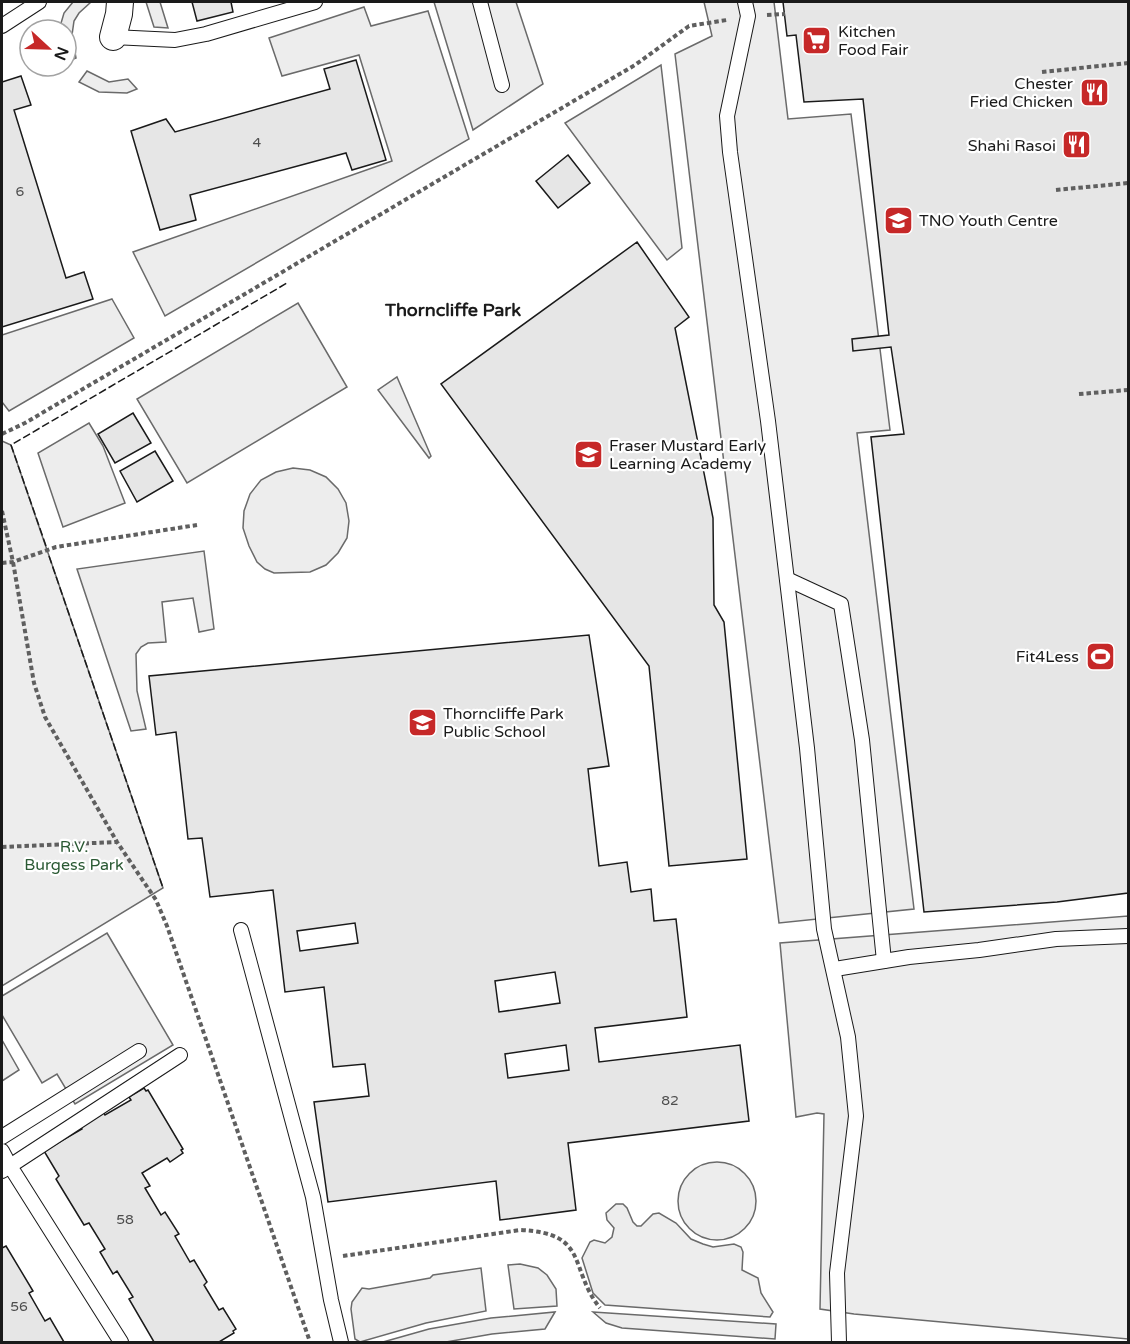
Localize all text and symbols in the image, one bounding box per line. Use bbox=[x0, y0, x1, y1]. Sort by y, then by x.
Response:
north arrow bbox=[18, 18, 78, 78]
place label: Kitchen Food Fair bbox=[838, 22, 909, 60]
supermarket icon: Kitchen Food Fair bbox=[801, 24, 833, 56]
text: N bbox=[49, 44, 73, 63]
place label: Chester Fried Chicken bbox=[970, 74, 1074, 112]
restaurant icon: Chester Fried Chicken bbox=[1078, 76, 1110, 108]
restaurant icon: Shahi Rasoi bbox=[1061, 129, 1093, 161]
house number: 4 bbox=[253, 134, 262, 151]
place label: Shahi Rasoi bbox=[968, 136, 1056, 156]
house number: 6 bbox=[16, 183, 25, 200]
school or university icon: TNO Youth Centre bbox=[882, 204, 914, 236]
place label: TNO Youth Centre bbox=[919, 211, 1058, 231]
district label: Thorncliffe Park bbox=[384, 299, 521, 321]
place label: Fraser Mustard Early Learning Academy bbox=[609, 436, 766, 474]
school or university icon: Fraser Mustard Early Learning Academy bbox=[572, 438, 604, 470]
sports icon: Fit4Less bbox=[1084, 640, 1116, 672]
place label: Fit4Less bbox=[1016, 647, 1079, 667]
place label: Thorncliffe Park Public School bbox=[443, 704, 564, 742]
school or university icon: Thorncliffe Park Public School bbox=[406, 706, 438, 738]
park label: R.V. Burgess Park bbox=[24, 837, 124, 875]
house number: 82 bbox=[661, 1092, 679, 1109]
house number: 58 bbox=[116, 1211, 134, 1228]
house number: 56 bbox=[10, 1298, 28, 1315]

